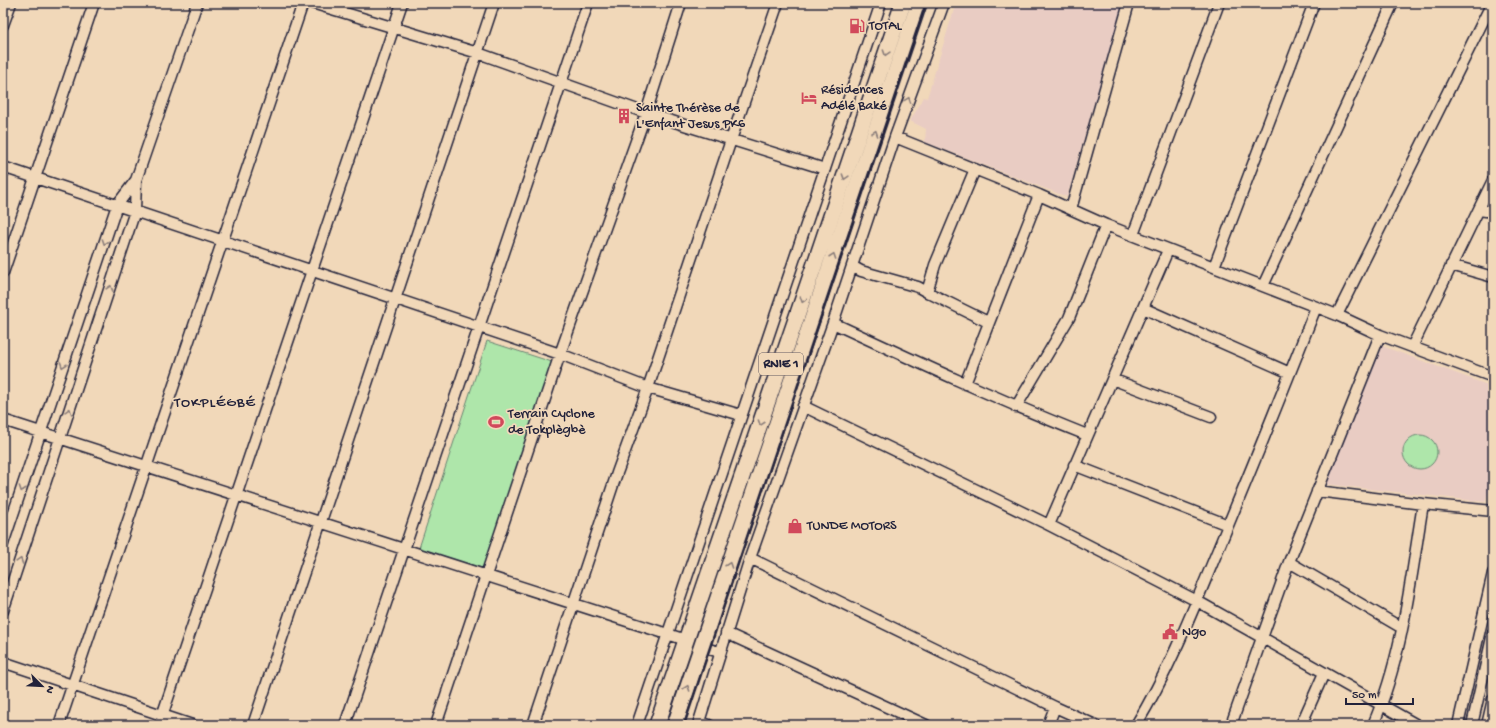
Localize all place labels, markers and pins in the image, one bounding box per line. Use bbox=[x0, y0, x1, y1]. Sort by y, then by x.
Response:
fuel station icon: TOTAL bbox=[848, 17, 866, 35]
place label: TOTAL bbox=[868, 18, 902, 35]
place label: Résidences Adélé Baké bbox=[821, 82, 887, 115]
hotel icon: Résidences Adélé Baké bbox=[800, 89, 818, 107]
place label: Sainte Thérèse de L'Enfant Jesus PK6 bbox=[636, 100, 746, 133]
building icon: Sainte Thérèse de L'Enfant Jesus PK6 bbox=[615, 107, 633, 125]
place label: Terrain Cyclone de Tokplègbè bbox=[507, 406, 596, 439]
sports icon: Terrain Cyclone de Tokplègbè bbox=[487, 413, 505, 431]
shop icon: TUNDE MOTORS bbox=[786, 517, 804, 535]
place label: TUNDE MOTORS bbox=[806, 518, 897, 535]
public building icon: Ngo bbox=[1161, 623, 1179, 641]
place label: Ngo bbox=[1182, 624, 1206, 641]

